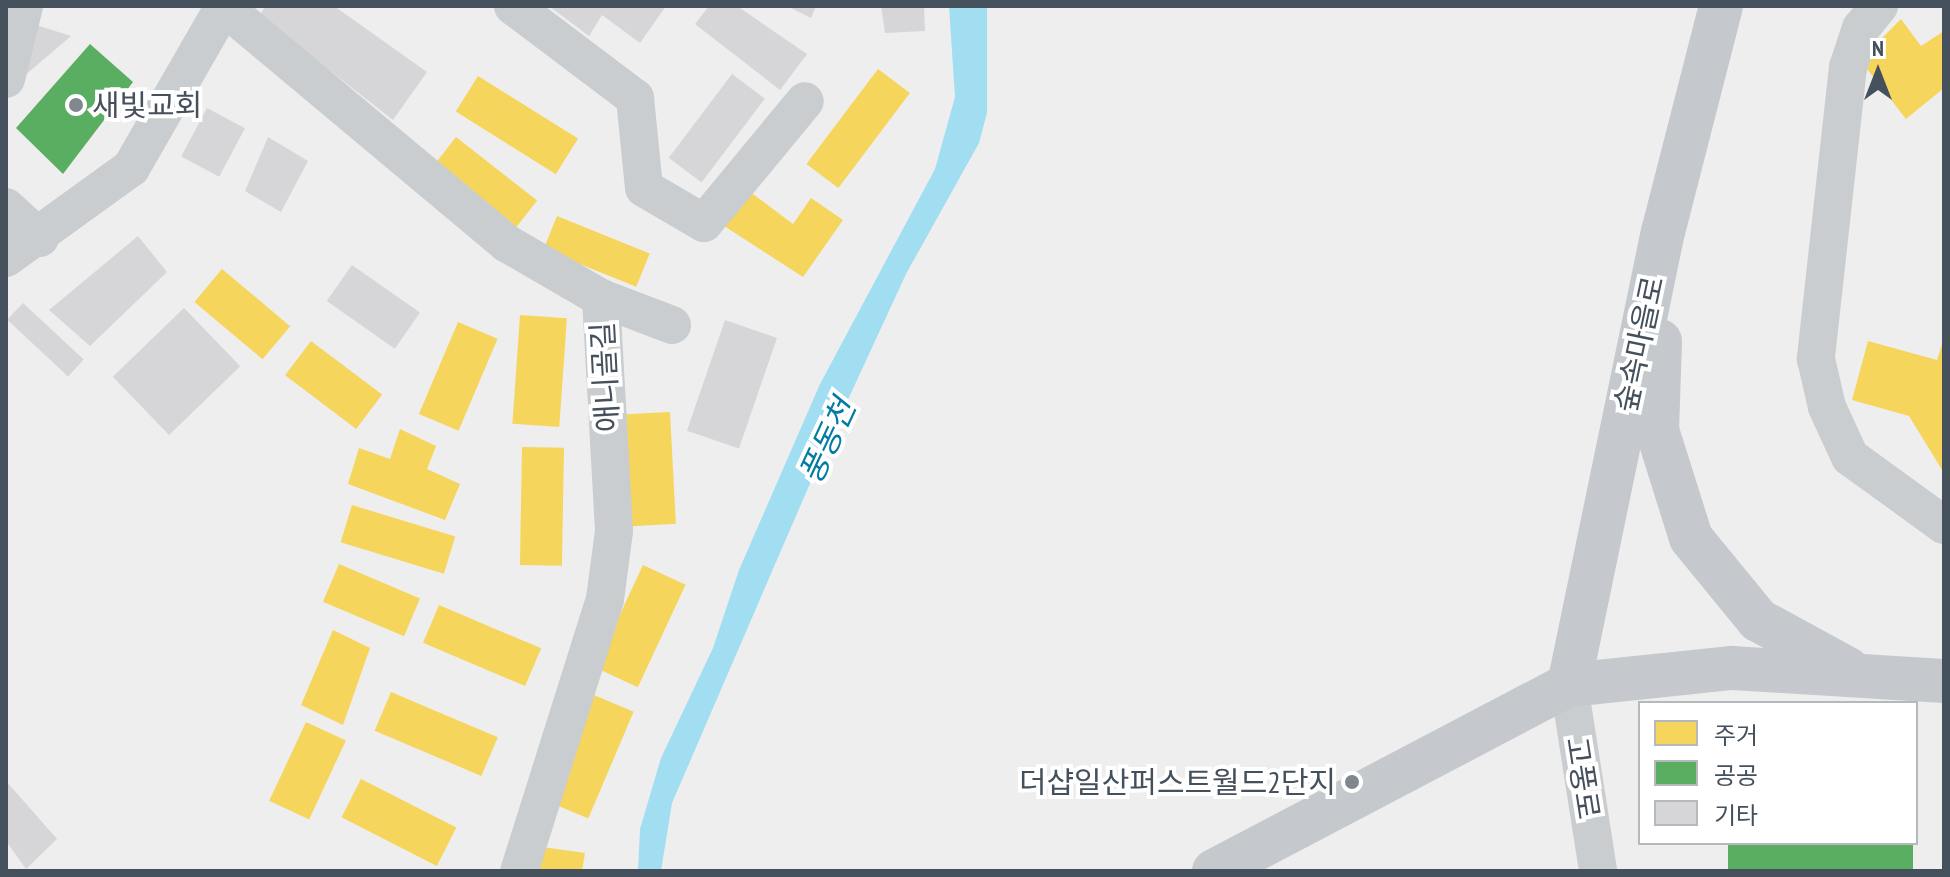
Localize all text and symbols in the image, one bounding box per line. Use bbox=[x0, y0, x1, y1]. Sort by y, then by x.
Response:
north arrow bbox=[1838, 32, 1918, 112]
text: N bbox=[1872, 34, 1884, 62]
place label: 새빛교회 bbox=[92, 87, 202, 123]
marker: 새빛교회 bbox=[67, 96, 85, 114]
street label: 숲속마을로 bbox=[1607, 273, 1671, 415]
street label: 애니골길 bbox=[584, 321, 626, 433]
water label: 풍동천 bbox=[791, 393, 863, 489]
legend bbox=[1638, 701, 1918, 845]
text: 주거 bbox=[1714, 720, 1758, 751]
street label: 고풍로 bbox=[1559, 734, 1607, 822]
text: 공공 bbox=[1714, 760, 1758, 791]
place label: 더샵일산퍼스트월드2단지 bbox=[1019, 764, 1336, 800]
marker: 더샵일산퍼스트월드2단지 bbox=[1343, 773, 1361, 791]
text: 기타 bbox=[1714, 800, 1758, 831]

